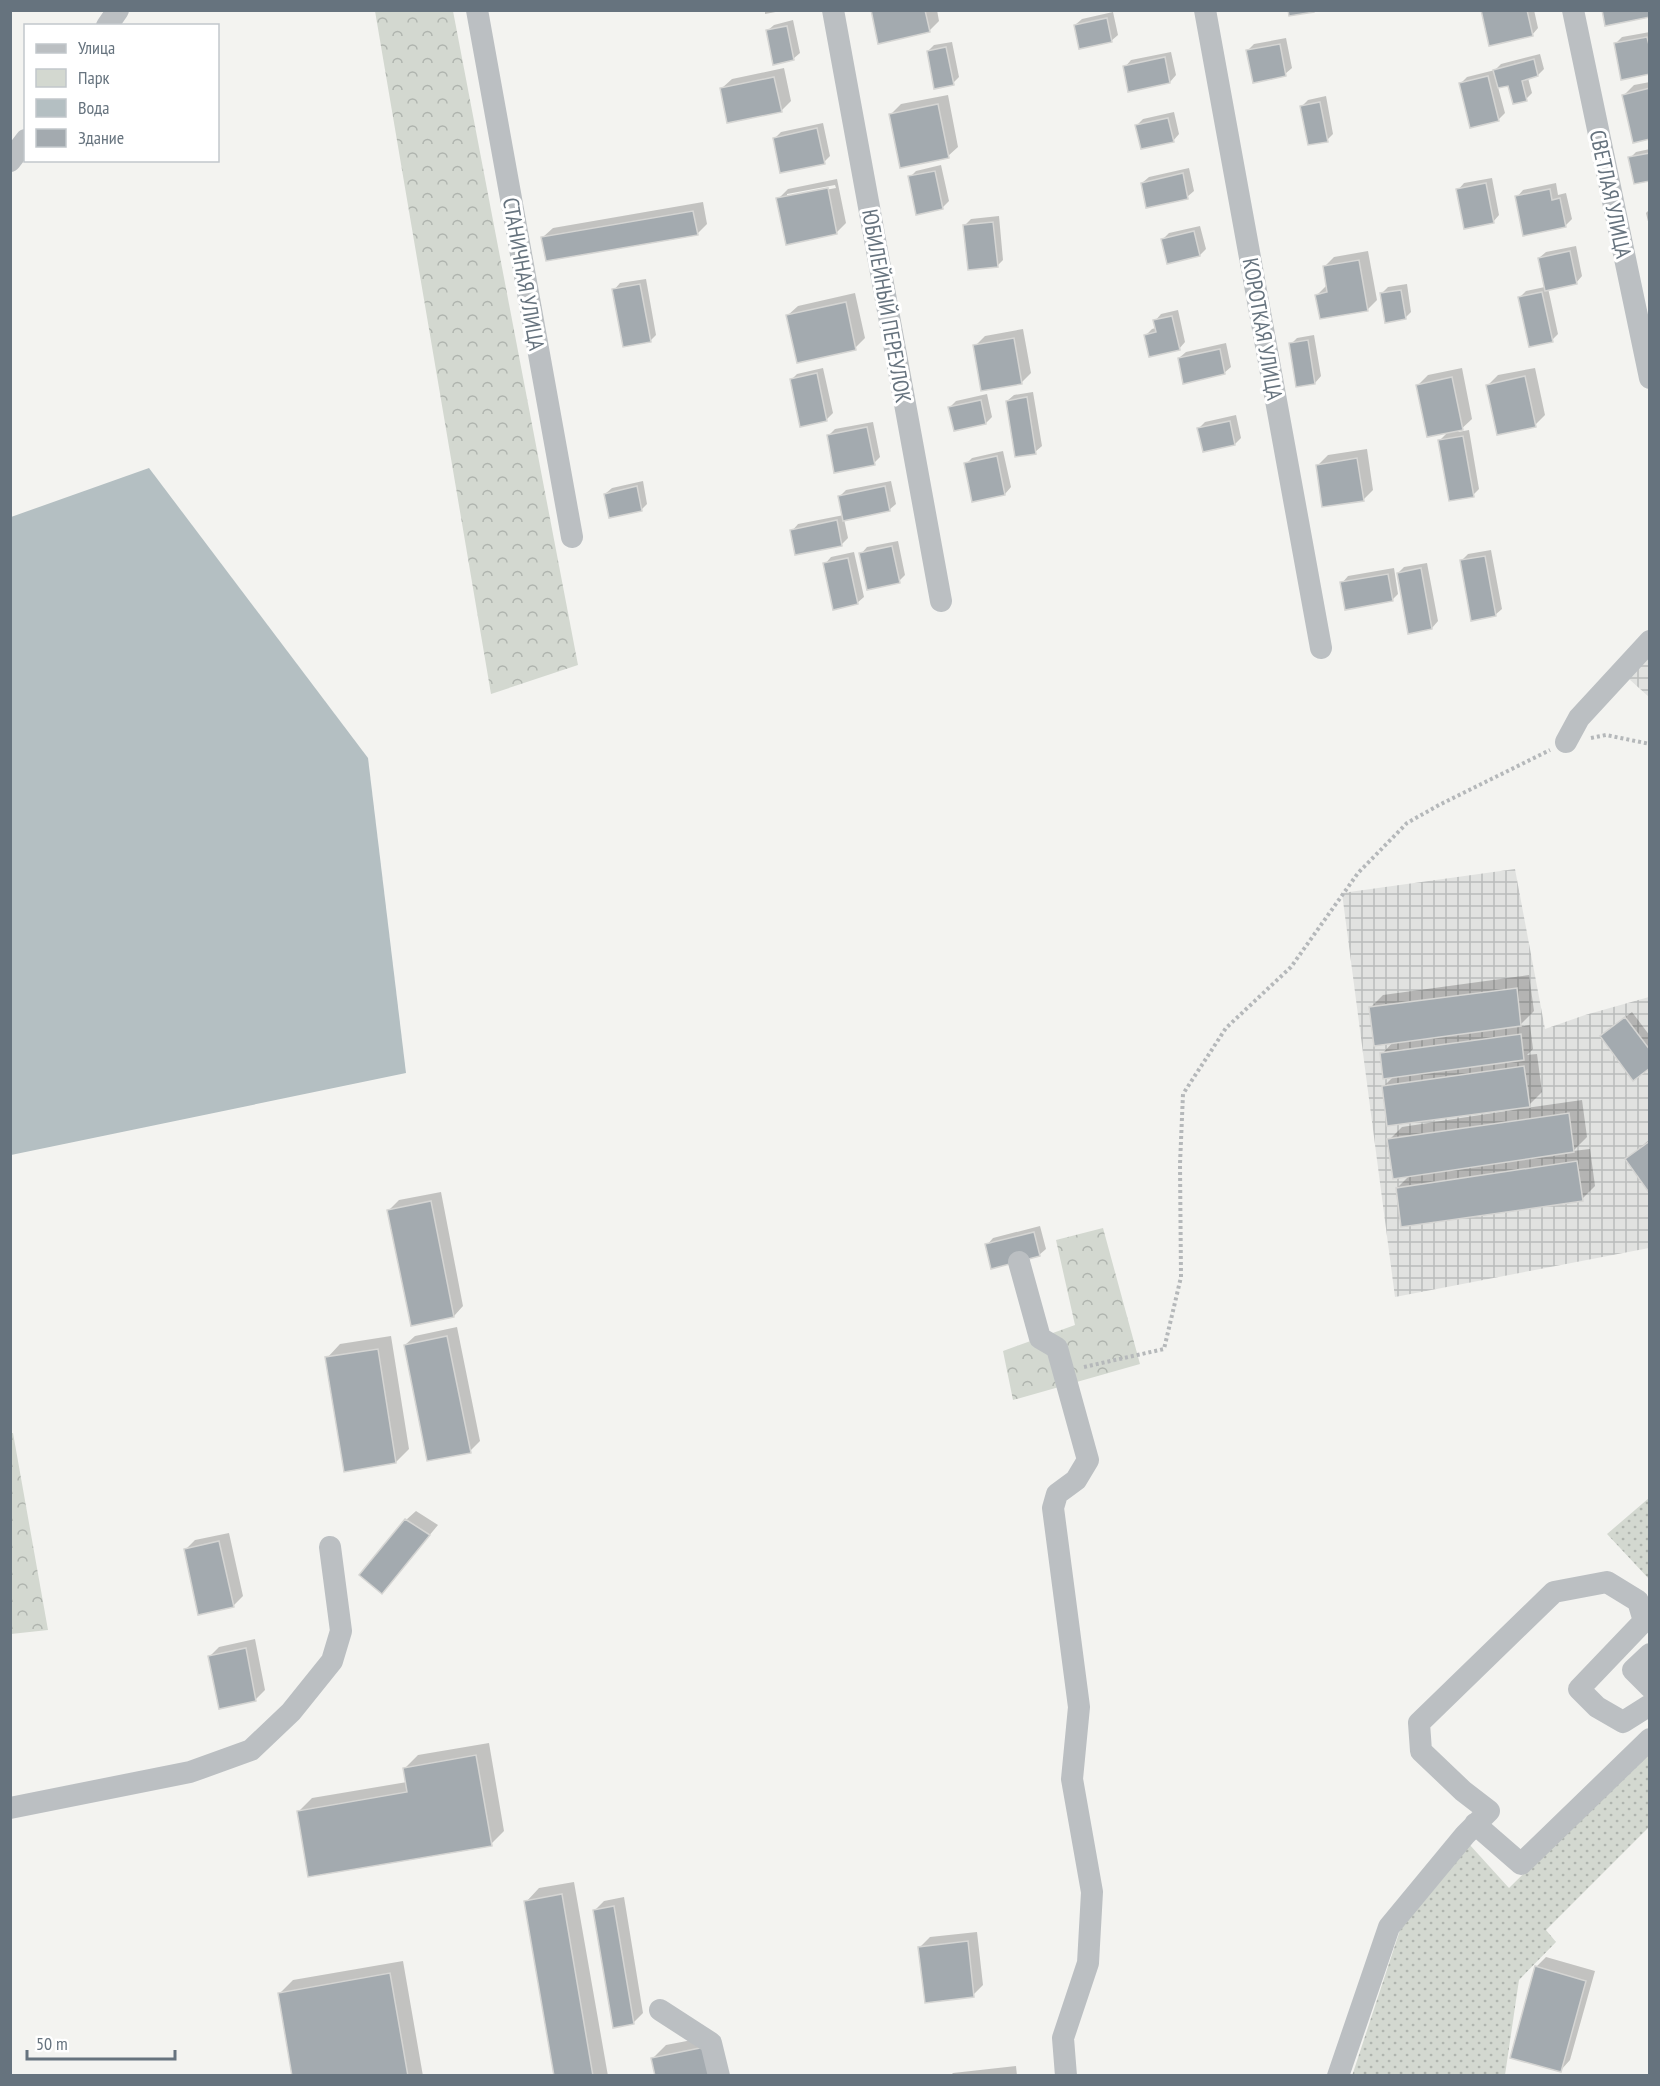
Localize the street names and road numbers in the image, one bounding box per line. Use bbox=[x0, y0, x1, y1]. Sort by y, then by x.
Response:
street label: СВЕТЛАЯ УЛИЦА bbox=[1584, 127, 1638, 261]
street label: СТАНИЧНАЯ УЛИЦА bbox=[497, 195, 551, 353]
street label: ЮБИЛЕЙНЫЙ ПЕРЕУЛОК bbox=[856, 207, 918, 405]
street label: КОРОТКАЯ УЛИЦА bbox=[1237, 256, 1289, 403]

